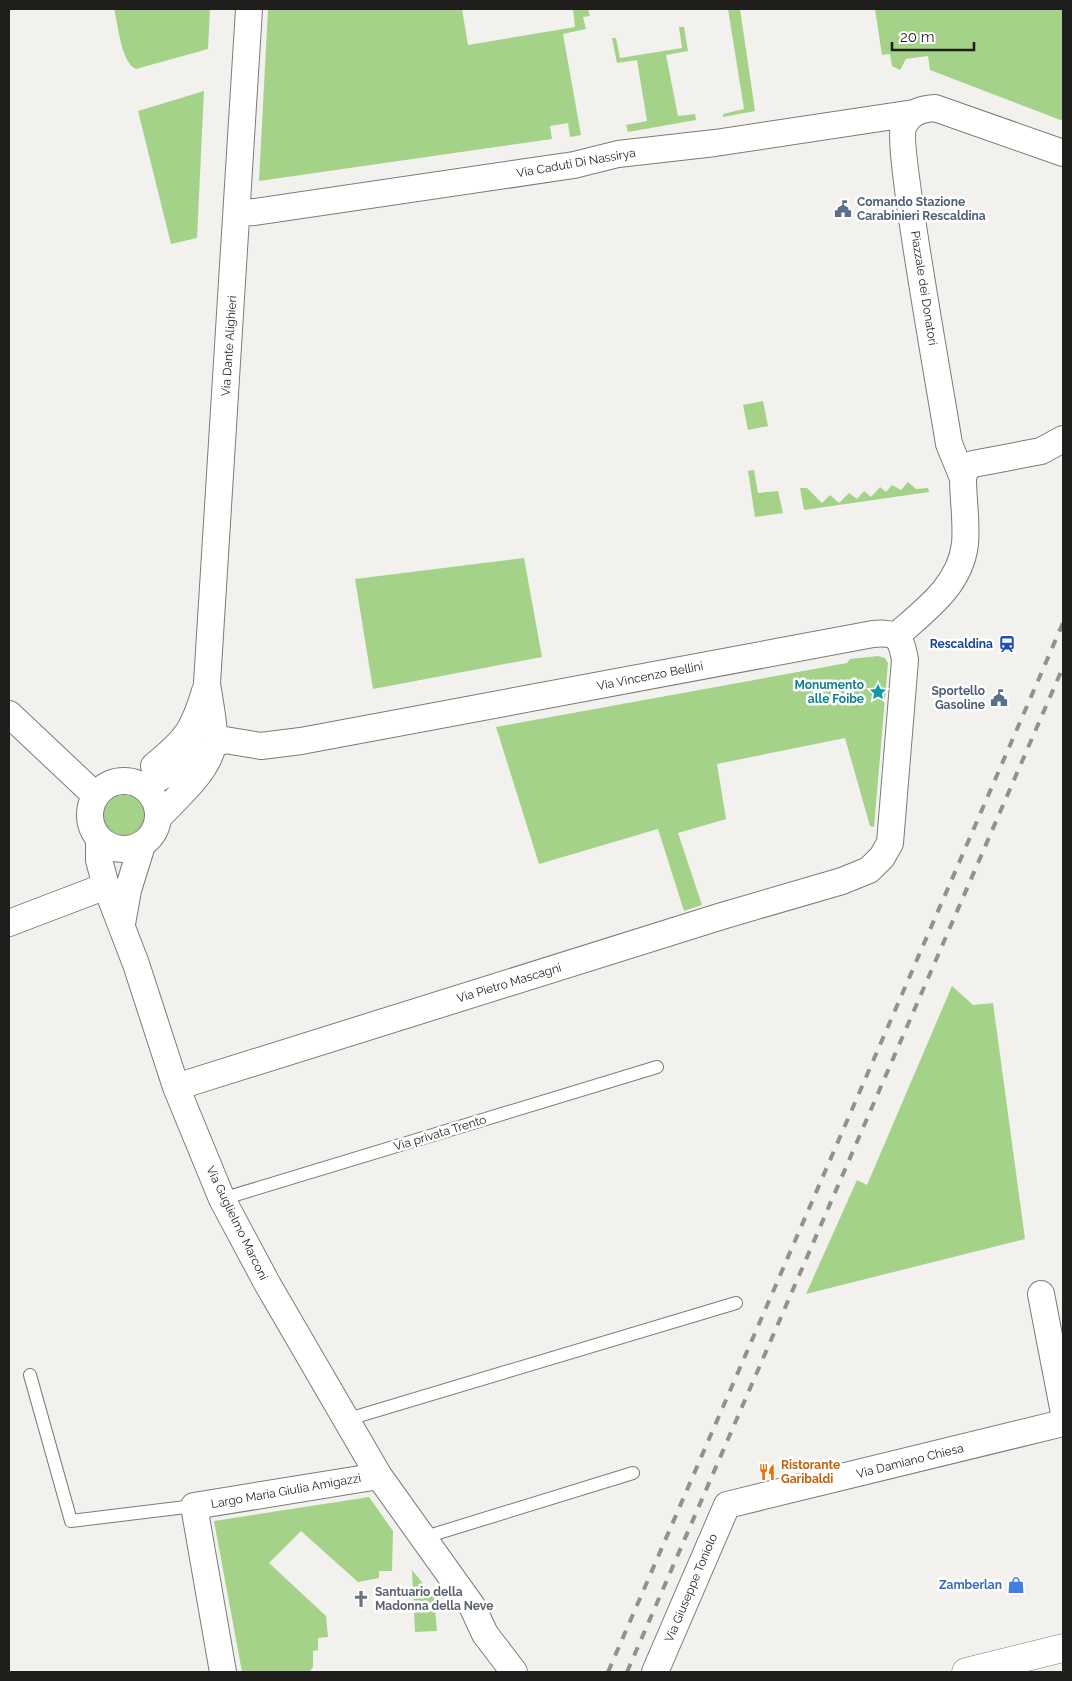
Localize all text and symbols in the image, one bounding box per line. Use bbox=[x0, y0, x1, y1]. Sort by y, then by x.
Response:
scale bar bbox=[892, 20, 974, 52]
text: 20 m bbox=[900, 28, 935, 46]
street label: Via Caduti Di Nassirya bbox=[515, 146, 637, 180]
place label: Comando Stazione Carabinieri Rescaldina bbox=[857, 195, 986, 223]
public building icon: Comando Stazione Carabinieri Rescaldina bbox=[833, 199, 853, 219]
street label: Piazzale dei Donatori bbox=[908, 230, 940, 346]
street label: Via Dante Alighieri bbox=[218, 295, 240, 397]
station icon: Rescaldina bbox=[997, 634, 1017, 654]
place label: Rescaldina bbox=[930, 637, 993, 651]
street label: Via Vincenzo Bellini bbox=[596, 659, 704, 693]
place label: Monumento alle Foibe bbox=[794, 678, 864, 706]
place icon: Monumento alle Foibe bbox=[868, 682, 888, 702]
place label: Sportello Gasoline bbox=[932, 684, 985, 712]
public building icon: Sportello Gasoline bbox=[989, 688, 1009, 708]
street label: Via Pietro Mascagni bbox=[455, 960, 563, 1006]
street label: Via privata Trento bbox=[392, 1112, 488, 1154]
street label: Via Guglielmo Marconi bbox=[203, 1164, 271, 1282]
street label: Via Damiano Chiesa bbox=[855, 1441, 965, 1481]
place label: Ristorante Garibaldi bbox=[781, 1458, 840, 1486]
restaurant icon: Ristorante Garibaldi bbox=[757, 1462, 777, 1482]
street label: Largo Maria Giulia Amigazzi bbox=[210, 1471, 362, 1511]
street label: Via Giuseppe Toniolo bbox=[662, 1532, 720, 1644]
shop icon: Zamberlan bbox=[1006, 1575, 1026, 1595]
place label: Zamberlan bbox=[939, 1578, 1002, 1592]
place label: Santuario della Madonna della Neve bbox=[375, 1585, 493, 1613]
church icon: Santuario della Madonna della Neve bbox=[351, 1589, 371, 1609]

